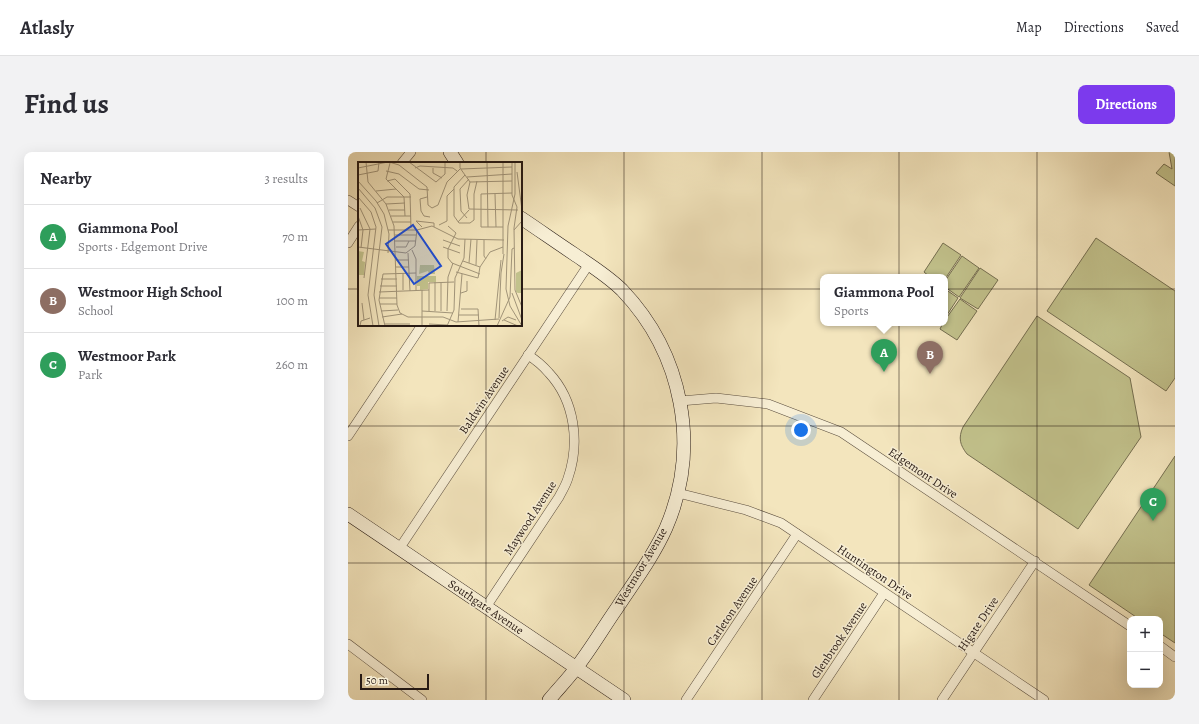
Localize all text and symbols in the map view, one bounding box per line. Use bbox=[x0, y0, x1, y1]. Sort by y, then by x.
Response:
text: Atlasly bbox=[20, 15, 74, 41]
text: Map bbox=[1016, 18, 1042, 37]
text: Directions bbox=[1064, 18, 1124, 37]
text: Saved bbox=[1146, 18, 1179, 37]
text: Find us bbox=[24, 85, 109, 123]
button: Directions bbox=[1078, 85, 1175, 124]
inset map bbox=[358, 162, 522, 326]
text: Nearby bbox=[40, 167, 91, 190]
text: 3 results bbox=[264, 170, 308, 187]
text: Giammona Pool bbox=[78, 218, 178, 238]
text: A bbox=[49, 228, 57, 245]
text: 70 m bbox=[282, 228, 308, 245]
text: Sports · Edgemont Drive bbox=[78, 238, 208, 255]
popup bbox=[820, 274, 948, 326]
text: Westmoor High School bbox=[78, 282, 222, 302]
text: Giammona Pool bbox=[834, 282, 934, 302]
text: B bbox=[49, 292, 57, 309]
text: 100 m bbox=[276, 292, 308, 309]
text: School bbox=[78, 302, 113, 319]
text: Sports bbox=[834, 302, 869, 319]
pin: A bbox=[871, 339, 897, 372]
pin: B bbox=[917, 341, 943, 374]
text: Westmoor Park bbox=[78, 346, 176, 366]
text: C bbox=[49, 356, 57, 373]
text: 260 m bbox=[275, 356, 308, 373]
street label: Baldwin Avenue bbox=[455, 363, 513, 437]
text: Park bbox=[78, 366, 102, 383]
your location bbox=[791, 420, 811, 440]
street label: Edgemont Drive bbox=[885, 444, 961, 502]
street label: Maywood Avenue bbox=[500, 478, 560, 558]
pin: C bbox=[1140, 488, 1166, 521]
street label: Westmoor Avenue bbox=[611, 525, 671, 610]
street label: Huntington Drive bbox=[834, 541, 916, 603]
street label: Carleton Avenue bbox=[703, 573, 761, 649]
street label: Southgate Avenue bbox=[445, 576, 527, 638]
street label: Higate Drive bbox=[954, 594, 1002, 654]
street label: Glenbrook Avenue bbox=[807, 598, 871, 682]
map controls bbox=[1127, 616, 1163, 688]
button: + bbox=[1127, 616, 1163, 652]
button: − bbox=[1127, 652, 1163, 688]
scale bar bbox=[360, 672, 429, 691]
text: 50 m bbox=[366, 673, 388, 688]

